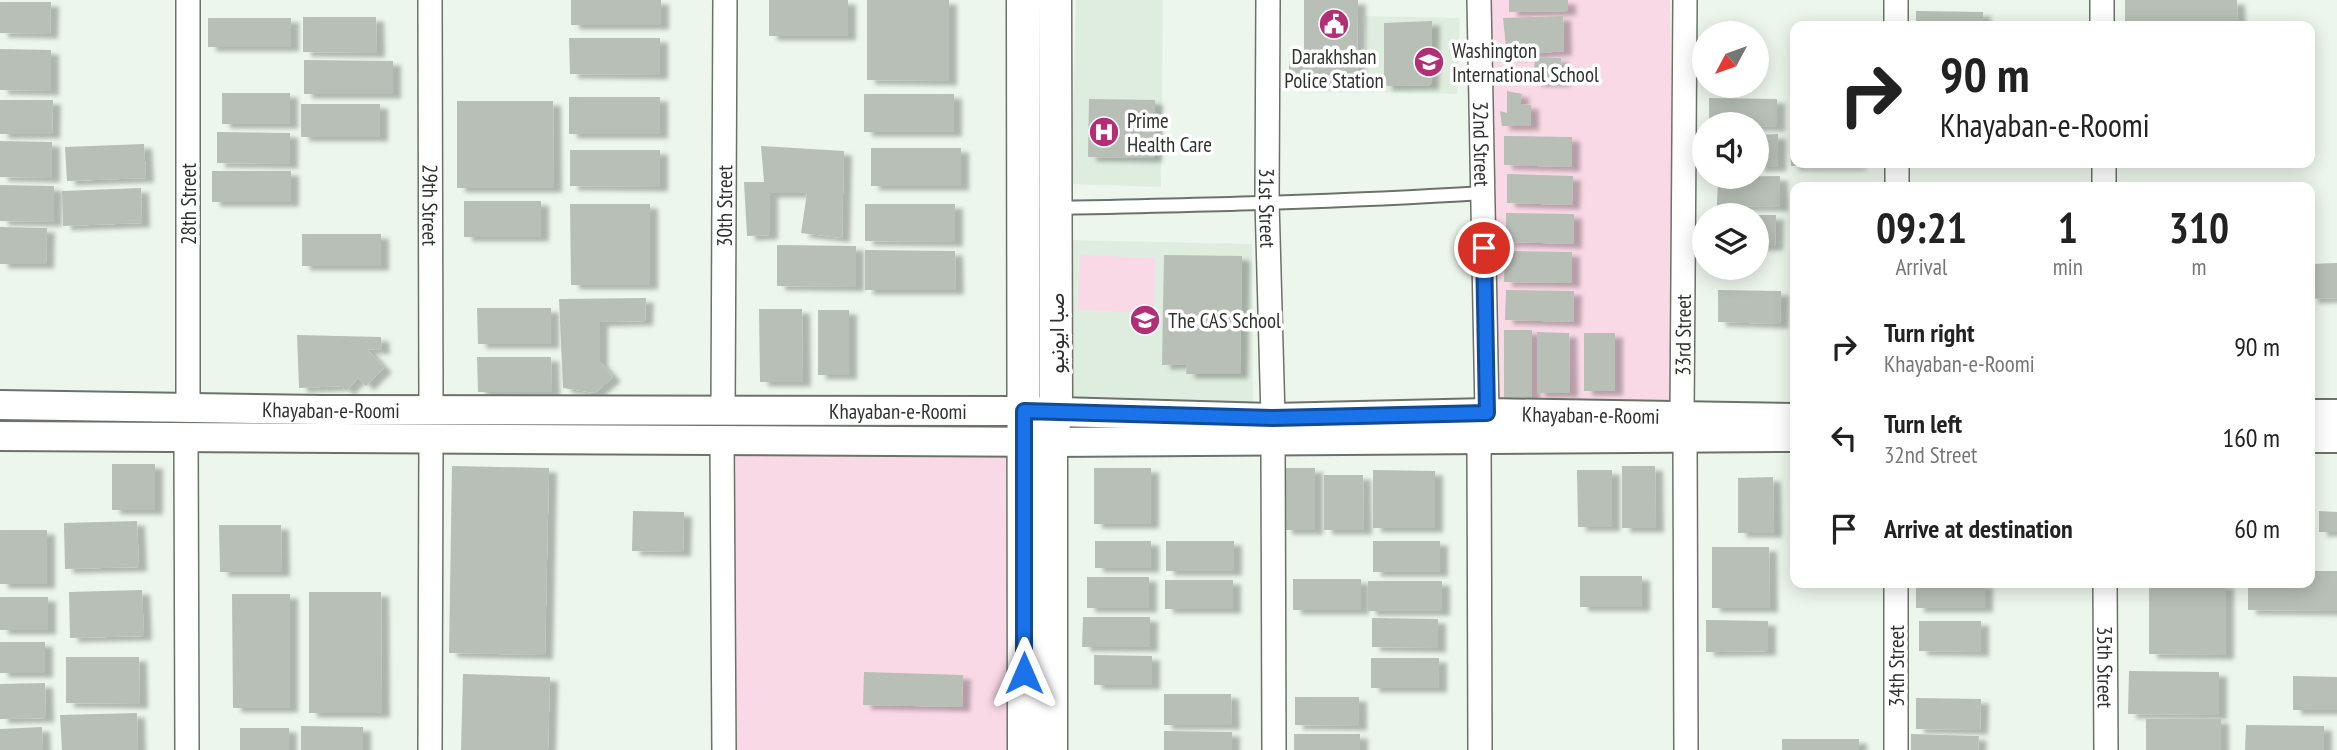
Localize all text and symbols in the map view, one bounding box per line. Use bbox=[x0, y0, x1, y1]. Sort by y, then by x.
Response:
public building icon: Darakhshan Police Station bbox=[1317, 7, 1351, 41]
north arrow bbox=[1692, 21, 1769, 98]
map controls bbox=[1692, 21, 1769, 280]
place label: Washington International School bbox=[1452, 37, 1599, 88]
text: 90 m bbox=[1940, 42, 2029, 106]
place label: Darakhshan Police Station bbox=[1284, 43, 1384, 94]
school or university icon: Washington International School bbox=[1412, 45, 1446, 79]
icon: right bbox=[1825, 49, 1916, 140]
street label: 32nd Street bbox=[1467, 101, 1496, 187]
text: Khayaban-e-Roomi bbox=[1940, 104, 2150, 146]
place label: Prime Health Care bbox=[1127, 107, 1212, 158]
button: sound bbox=[1692, 112, 1769, 189]
hospital icon: Prime Health Care bbox=[1087, 115, 1121, 149]
street label: 28th Street bbox=[175, 163, 202, 245]
street label: 29th Street bbox=[417, 164, 444, 246]
street label: 30th Street bbox=[710, 165, 738, 247]
street label: 31st Street bbox=[1253, 168, 1282, 248]
text: 09:21 bbox=[1876, 200, 1967, 255]
text: 1 bbox=[2058, 200, 2078, 255]
text: 310 bbox=[2169, 200, 2229, 255]
button: layers bbox=[1692, 203, 1769, 280]
pin bbox=[1454, 218, 1514, 278]
icon: arrive bbox=[1465, 229, 1503, 267]
text: Arrival bbox=[1895, 252, 1947, 281]
text: min bbox=[2053, 252, 2083, 281]
text: m bbox=[2191, 252, 2206, 281]
street label: صبا ایونیو bbox=[1043, 293, 1070, 373]
street label: 33rd Street bbox=[1669, 294, 1696, 376]
school or university icon: The CAS School bbox=[1128, 303, 1162, 337]
place label: The CAS School bbox=[1168, 307, 1281, 334]
text: Turn right bbox=[1884, 316, 1975, 349]
icon: right bbox=[1825, 328, 1863, 366]
text: 90 m bbox=[2234, 330, 2280, 363]
text: Khayaban-e-Roomi bbox=[1884, 349, 2035, 378]
street label: Khayaban-e-Roomi bbox=[262, 396, 400, 424]
street label: Khayaban-e-Roomi bbox=[829, 397, 967, 424]
street label: Khayaban-e-Roomi bbox=[1522, 400, 1660, 429]
text: Turn left bbox=[1884, 407, 1962, 440]
icon: left bbox=[1825, 419, 1863, 457]
text: 160 m bbox=[2222, 421, 2280, 454]
text: 32nd Street bbox=[1884, 440, 1977, 469]
icon: arrive bbox=[1825, 510, 1863, 548]
text: Arrive at destination bbox=[1884, 512, 2073, 545]
text: 60 m bbox=[2234, 512, 2280, 545]
street label: 34th Street bbox=[1883, 625, 1910, 707]
street label: 35th Street bbox=[2092, 626, 2119, 708]
position arrow bbox=[987, 636, 1061, 710]

